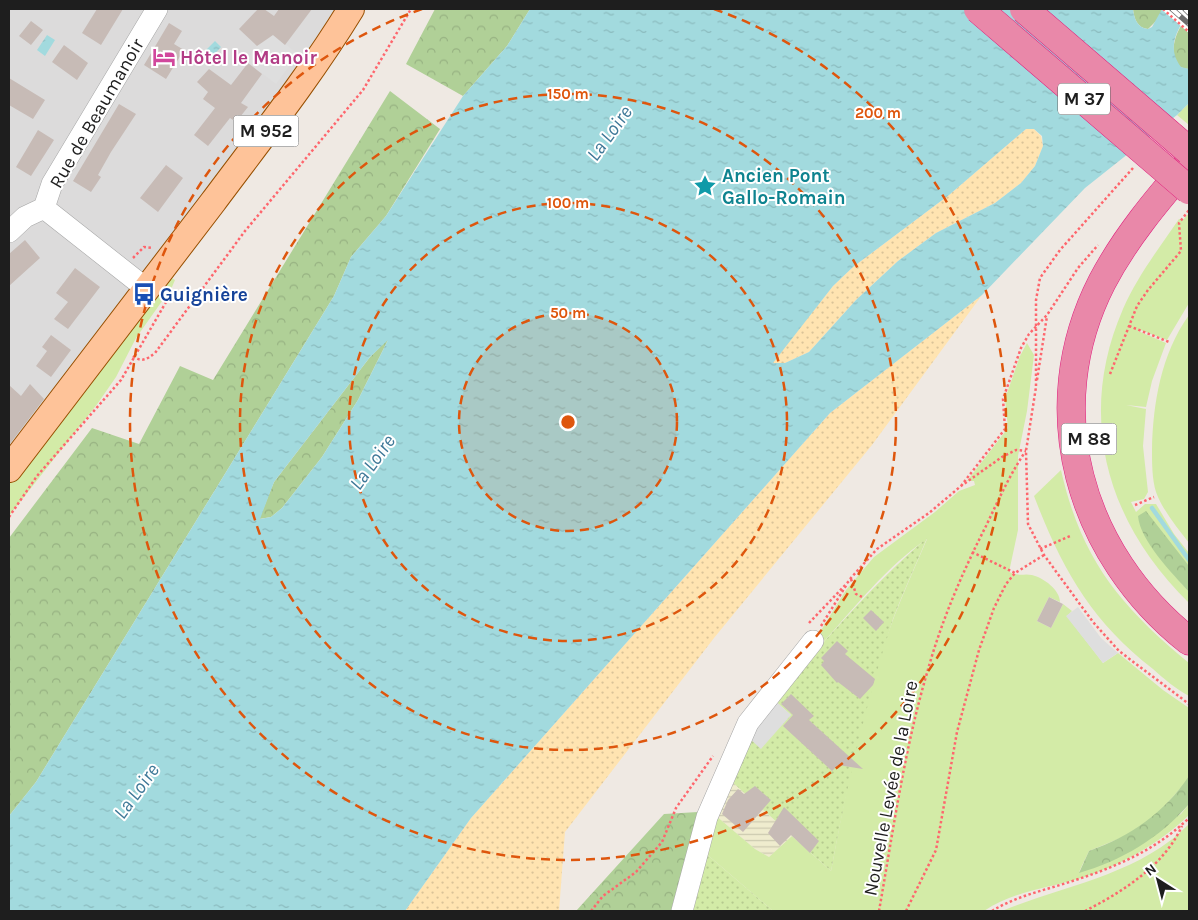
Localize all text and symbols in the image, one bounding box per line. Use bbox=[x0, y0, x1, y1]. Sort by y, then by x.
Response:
street label: Rue de Beaumanoir bbox=[45, 35, 149, 192]
hotel icon: Hôtel le Manoir bbox=[151, 44, 177, 70]
place label: Hôtel le Manoir bbox=[180, 47, 318, 69]
road number: M 37 bbox=[1058, 84, 1110, 115]
text: 150 m bbox=[547, 85, 589, 103]
water label: La Loire bbox=[582, 101, 637, 165]
text: 200 m bbox=[855, 104, 901, 122]
road number: M 952 bbox=[234, 115, 298, 146]
place label: Ancien Pont Gallo-Romain bbox=[722, 165, 846, 209]
place icon: Ancien Pont Gallo-Romain bbox=[692, 173, 718, 199]
text: 100 m bbox=[547, 194, 589, 212]
bus stop icon: Guignière bbox=[131, 281, 157, 307]
place label: Guignière bbox=[160, 284, 248, 306]
text: 50 m bbox=[550, 304, 586, 322]
centre of rings bbox=[559, 413, 577, 431]
road number: M 88 bbox=[1062, 424, 1116, 454]
water label: La Loire bbox=[345, 430, 400, 494]
street label: Nouvelle Levée de la Loire bbox=[859, 679, 923, 898]
water label: La Loire bbox=[109, 759, 164, 823]
north arrow bbox=[1133, 855, 1183, 905]
text: N bbox=[1142, 860, 1160, 880]

